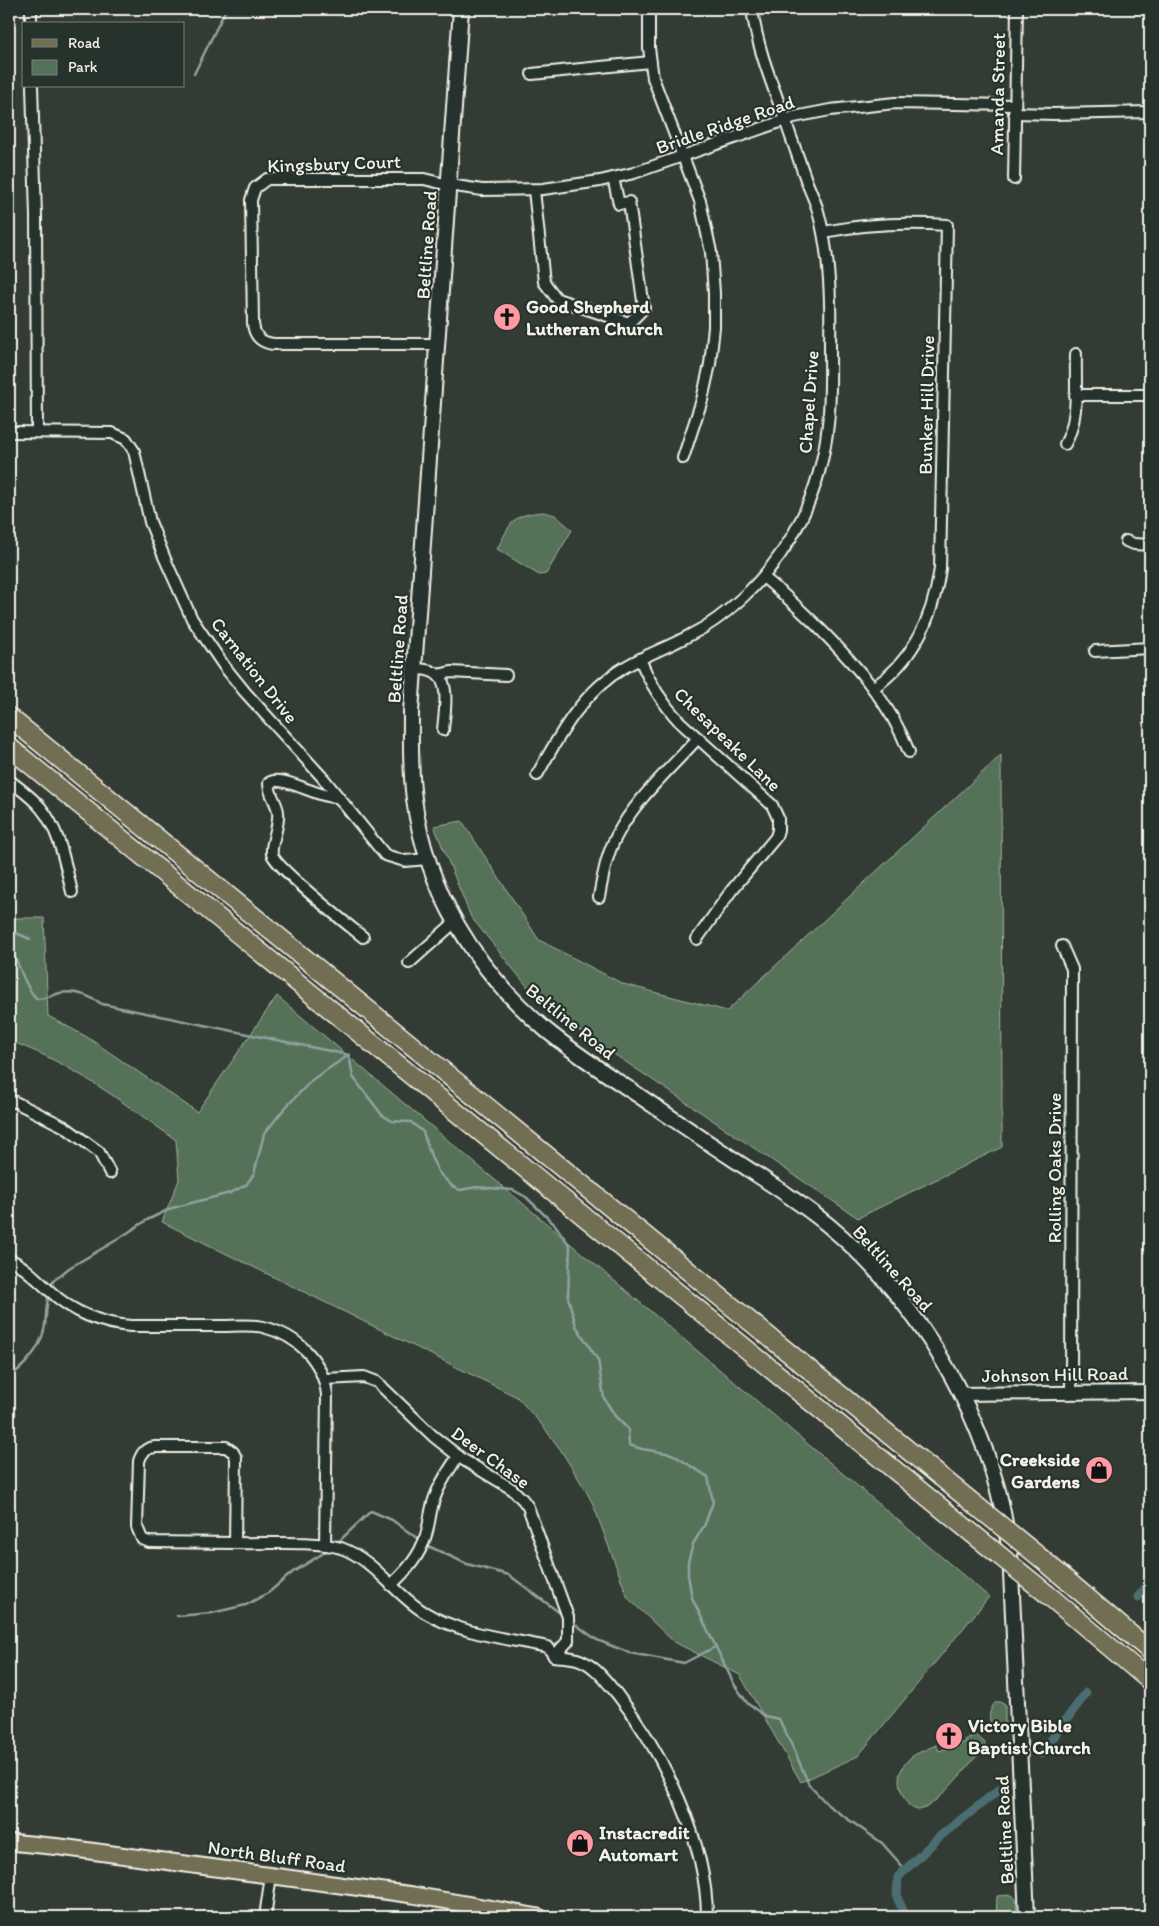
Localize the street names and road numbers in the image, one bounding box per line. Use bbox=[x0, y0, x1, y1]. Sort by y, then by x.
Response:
street label: Amanda Street bbox=[985, 33, 1010, 155]
street label: Bridle Ridge Road bbox=[653, 90, 798, 159]
street label: Kingsbury Court bbox=[267, 150, 401, 177]
street label: Beltline Road bbox=[411, 190, 442, 300]
street label: Bunker Hill Drive bbox=[914, 335, 939, 475]
street label: Chapel Drive bbox=[793, 350, 824, 454]
street label: Beltline Road bbox=[382, 594, 413, 704]
street label: Carnation Drive bbox=[206, 613, 303, 728]
street label: Chesapeake Lane bbox=[669, 682, 786, 796]
street label: Beltline Road bbox=[521, 978, 620, 1065]
street label: Rolling Oaks Drive bbox=[1043, 1093, 1066, 1243]
street label: Beltline Road bbox=[848, 1220, 938, 1316]
street label: Johnson Hill Road bbox=[982, 1362, 1129, 1387]
street label: Deer Chase bbox=[447, 1421, 535, 1494]
street label: Beltline Road bbox=[990, 1775, 1019, 1885]
street label: North Bluff Road bbox=[206, 1835, 348, 1878]

